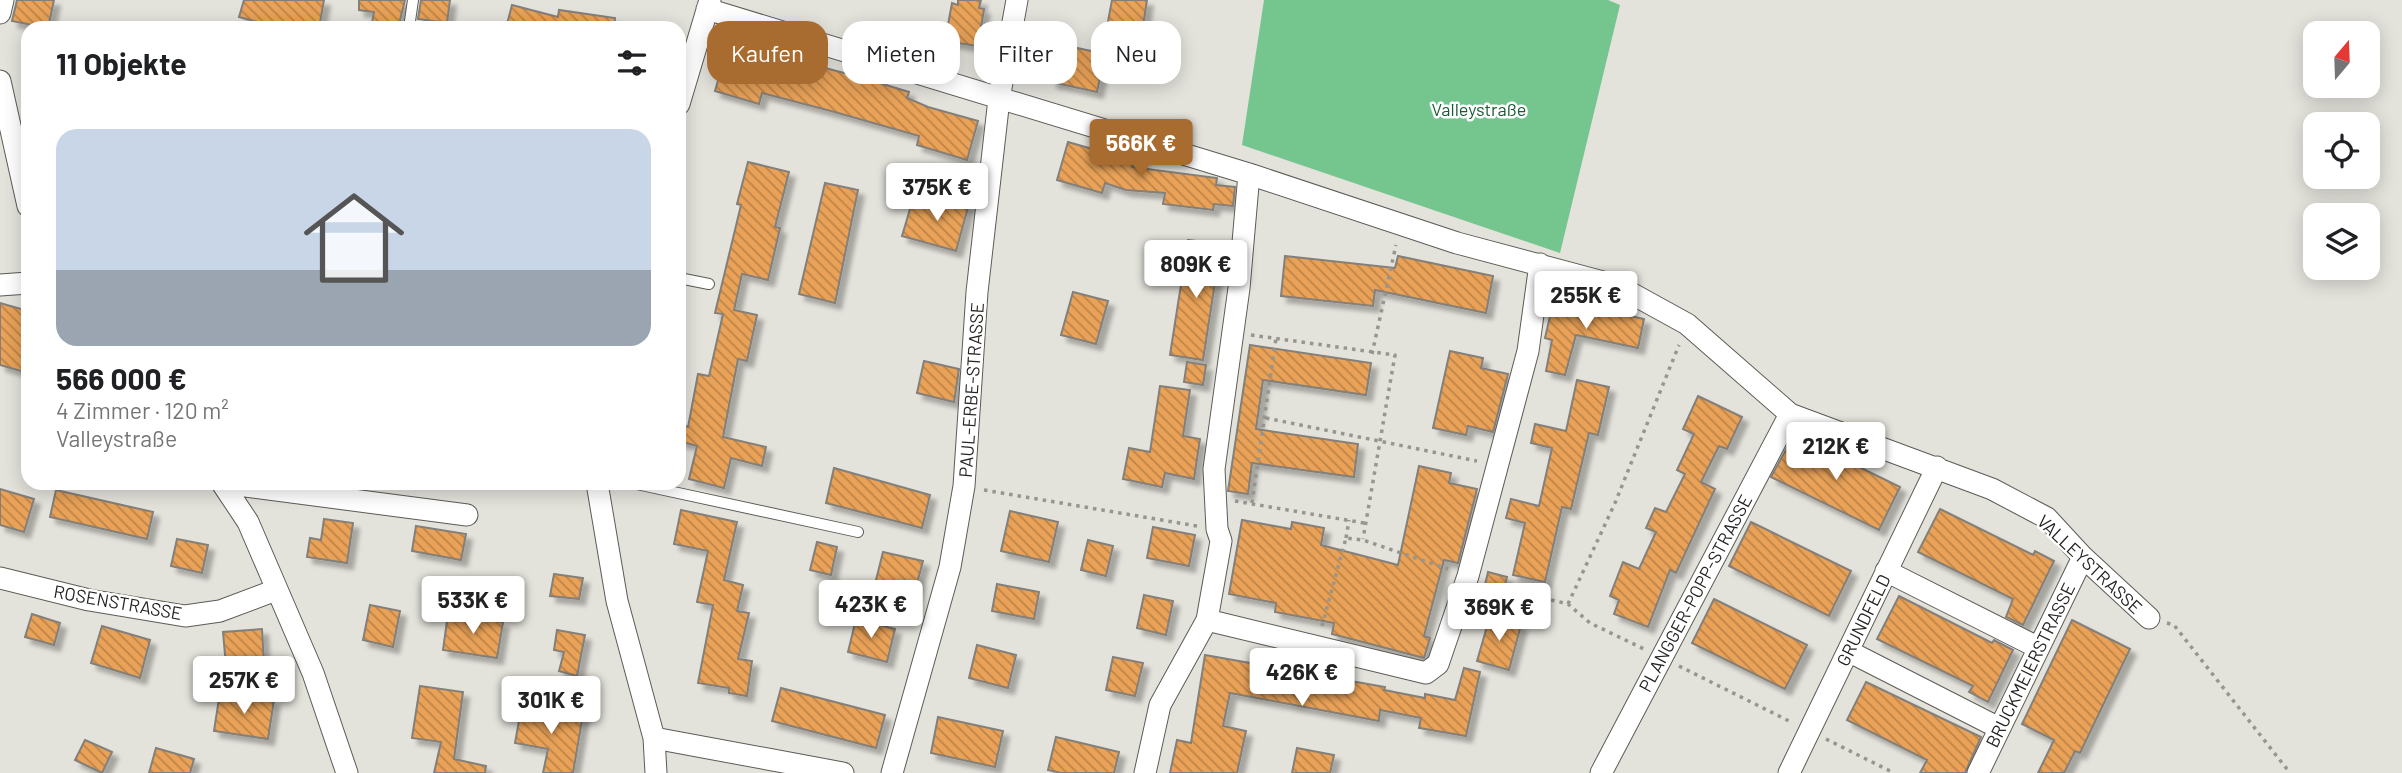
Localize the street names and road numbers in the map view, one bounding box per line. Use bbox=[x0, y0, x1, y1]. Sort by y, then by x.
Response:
street label: PAUL-ERBE-STRASSE bbox=[954, 302, 988, 478]
street label: PLANGGER-POPP-STRASSE bbox=[1634, 491, 1756, 695]
street label: VALLEYSTRASSE bbox=[2033, 510, 2147, 618]
street label: GRUNDFELD bbox=[1831, 571, 1895, 669]
street label: BRUCKMEIERSTRASSE bbox=[1981, 579, 2079, 751]
street label: ROSENSTRASSE bbox=[52, 580, 184, 624]

